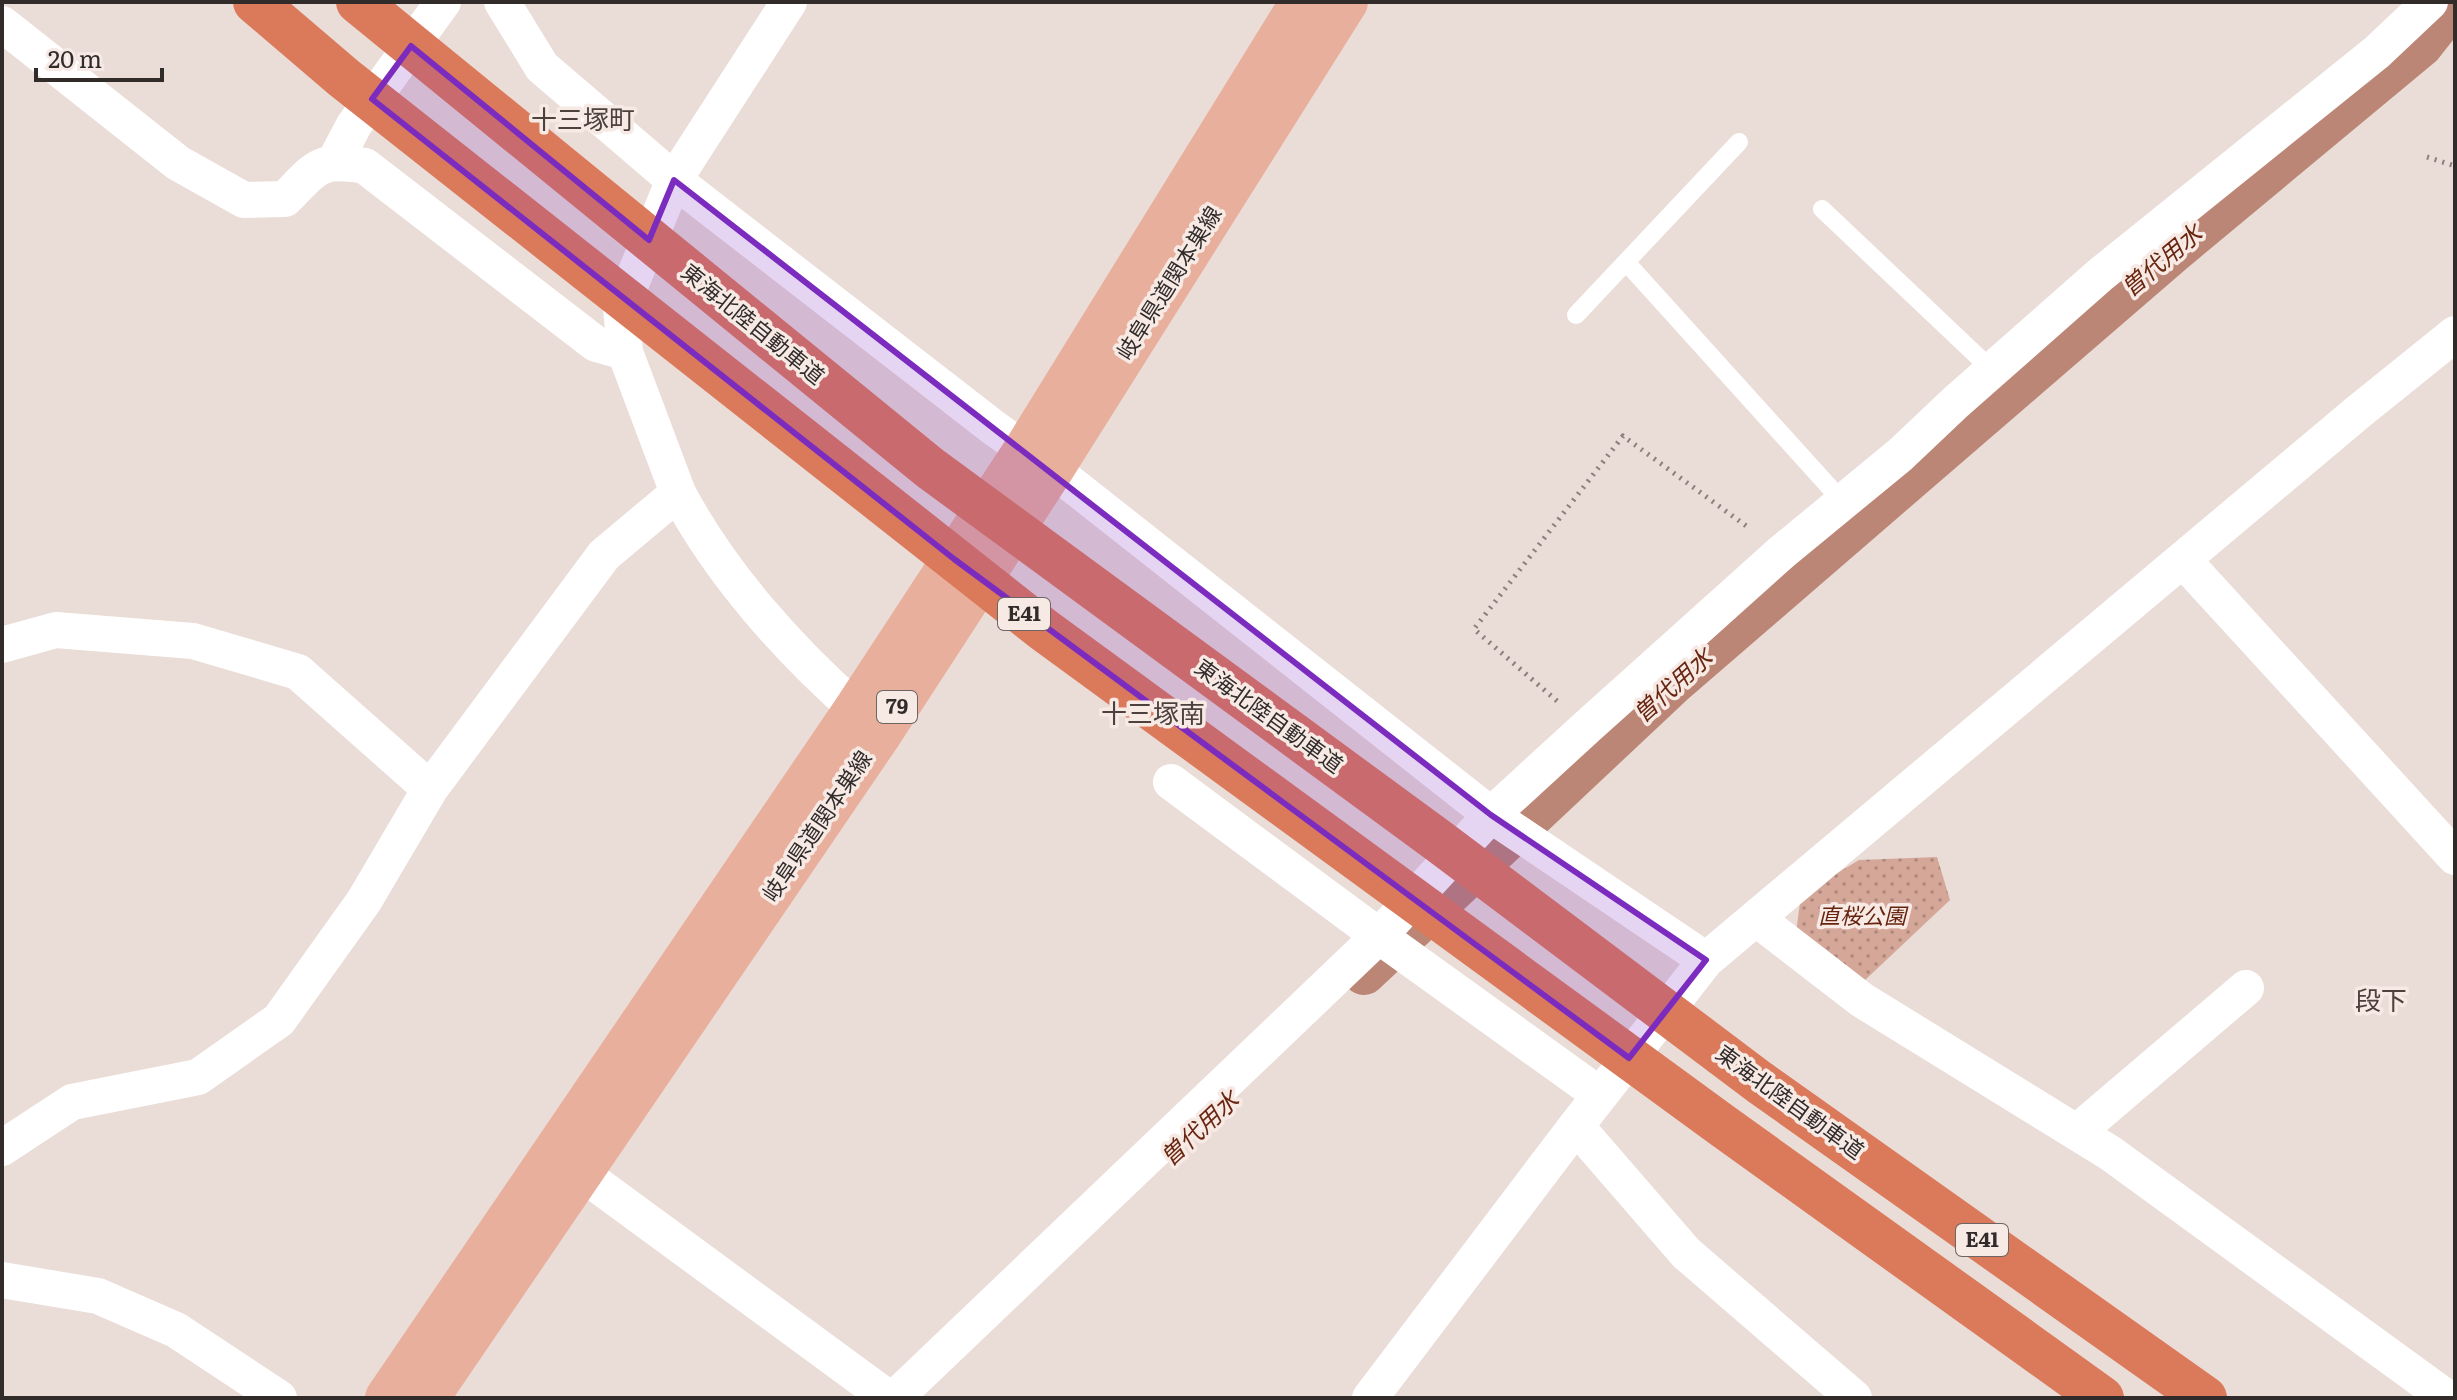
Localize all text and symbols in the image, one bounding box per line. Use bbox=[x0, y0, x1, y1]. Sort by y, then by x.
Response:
scale bar bbox=[36, 32, 162, 82]
text: 20 m bbox=[48, 40, 102, 75]
district label: 十三塚町 bbox=[531, 98, 635, 137]
street label: 岐阜県道関本巣線 bbox=[1107, 199, 1228, 366]
water label: 曽代用水 bbox=[2112, 213, 2211, 303]
street label: 東海北陸自動車道 bbox=[675, 255, 833, 391]
road number: E41 bbox=[998, 598, 1050, 630]
water label: 曽代用水 bbox=[1624, 637, 1721, 729]
street label: 東海北陸自動車道 bbox=[1189, 650, 1351, 780]
road number: 79 bbox=[877, 691, 917, 723]
district label: 十三塚南 bbox=[1101, 692, 1205, 731]
street label: 岐阜県道関本巣線 bbox=[753, 743, 879, 907]
park label: 直桜公園 bbox=[1818, 898, 1909, 931]
district label: 段下 bbox=[2355, 979, 2407, 1018]
street label: 東海北陸自動車道 bbox=[1710, 1036, 1872, 1166]
water label: 曽代用水 bbox=[1151, 1080, 1248, 1173]
road number: E41 bbox=[1956, 1224, 2008, 1256]

